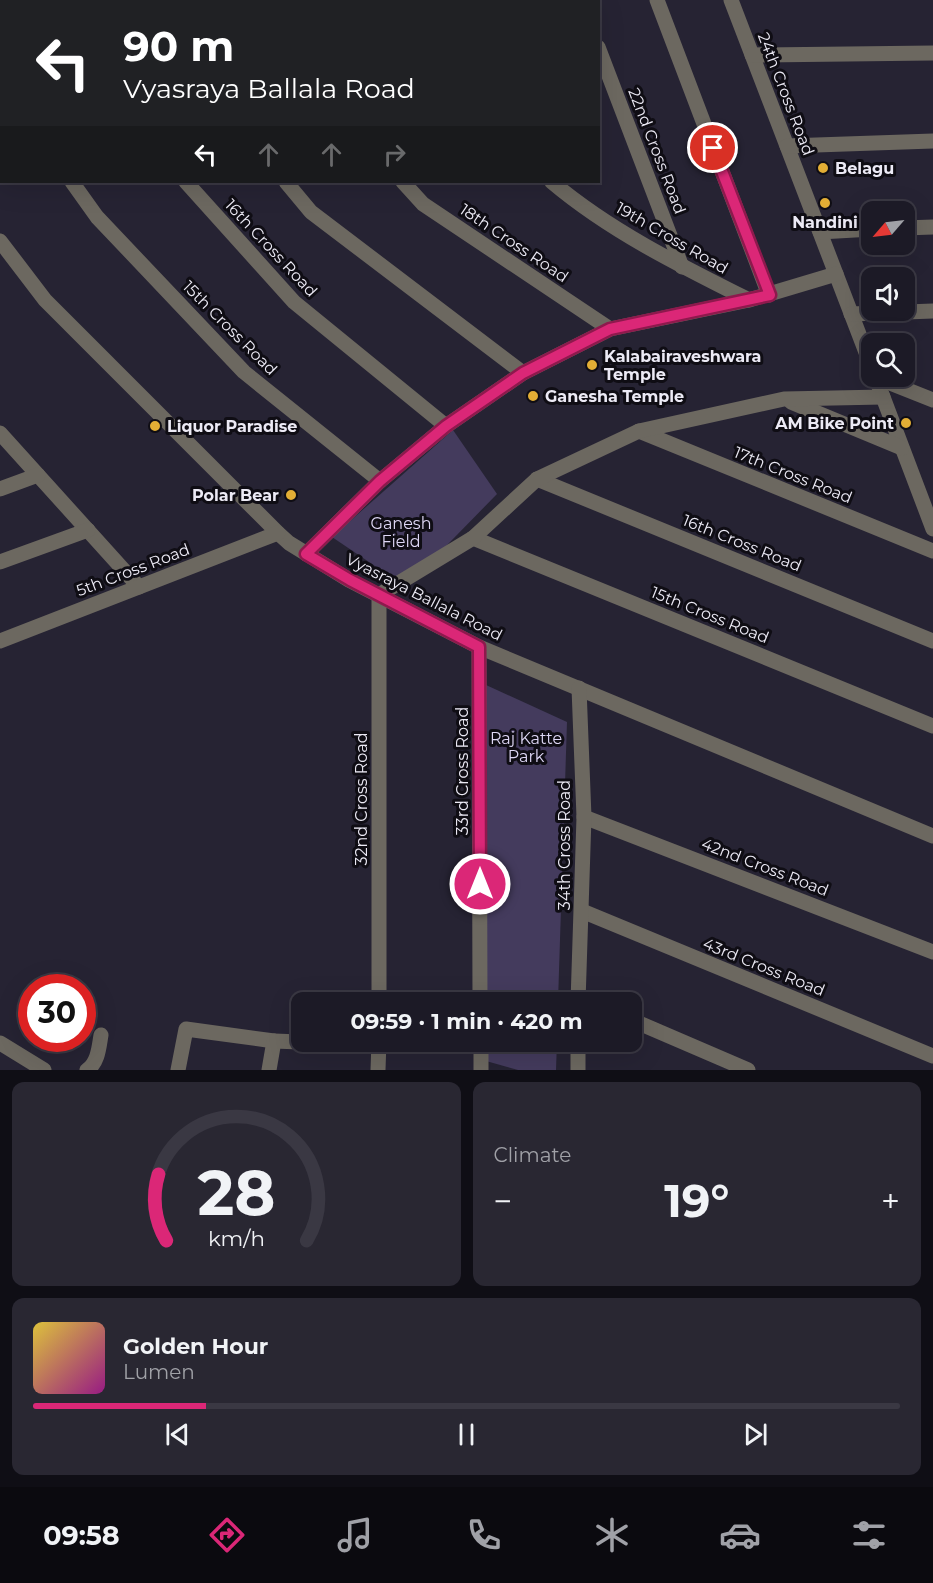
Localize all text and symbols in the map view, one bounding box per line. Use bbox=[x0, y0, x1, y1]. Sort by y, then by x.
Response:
text: 90 m bbox=[123, 20, 234, 72]
icon: left bbox=[24, 24, 102, 102]
street label: 24th Cross Road bbox=[754, 30, 818, 158]
text: Vyasraya Ballala Road bbox=[123, 72, 415, 105]
street label: 22nd Cross Road bbox=[624, 85, 690, 217]
pin bbox=[687, 122, 738, 173]
icon: arrive bbox=[696, 131, 729, 164]
icon: left bbox=[189, 138, 222, 171]
icon: ahead bbox=[252, 138, 285, 171]
icon: ahead bbox=[315, 138, 348, 171]
icon: right bbox=[378, 138, 411, 171]
place label: Belagu bbox=[835, 159, 894, 178]
marker: Belagu bbox=[816, 161, 830, 175]
street label: 16th Cross Road bbox=[221, 195, 321, 301]
marker: Nandini bbox=[818, 196, 832, 210]
street label: 19th Cross Road bbox=[613, 198, 731, 278]
street label: 18th Cross Road bbox=[456, 200, 572, 286]
north arrow bbox=[861, 201, 915, 255]
map controls bbox=[861, 201, 915, 387]
place label: Nandini bbox=[792, 213, 858, 232]
button: sound bbox=[861, 267, 915, 321]
street label: 15th Cross Road bbox=[179, 277, 281, 379]
button: search bbox=[861, 333, 915, 387]
place label: Kalabairaveshwara Temple bbox=[604, 347, 761, 384]
marker: Kalabairaveshwara Temple bbox=[585, 358, 599, 372]
place label: Ganesha Temple bbox=[545, 387, 684, 406]
marker: Ganesha Temple bbox=[526, 389, 540, 403]
place label: AM Bike Point bbox=[774, 414, 894, 433]
marker: AM Bike Point bbox=[899, 416, 913, 430]
place label: Liquor Paradise bbox=[167, 417, 297, 436]
marker: Liquor Paradise bbox=[148, 419, 162, 433]
street label: 17th Cross Road bbox=[731, 443, 855, 507]
place label: Polar Bear bbox=[192, 486, 279, 505]
marker: Polar Bear bbox=[284, 488, 298, 502]
street label: 16th Cross Road bbox=[680, 511, 804, 575]
park label: Ganesh Field bbox=[371, 514, 431, 551]
street label: 5th Cross Road bbox=[74, 540, 192, 600]
street label: Vyasraya Ballala Road bbox=[343, 549, 505, 645]
street label: 15th Cross Road bbox=[648, 583, 772, 647]
street label: 33rd Cross Road bbox=[453, 707, 472, 835]
park label: Raj Katte Park bbox=[490, 729, 562, 766]
street label: 32nd Cross Road bbox=[352, 732, 371, 866]
street label: 34th Cross Road bbox=[555, 780, 574, 910]
street label: 42nd Cross Road bbox=[699, 834, 831, 900]
position arrow bbox=[448, 852, 512, 916]
street label: 43rd Cross Road bbox=[700, 934, 828, 1000]
speed limit sign: 30 bbox=[18, 974, 96, 1052]
text: 09:59 · 1 min · 420 m bbox=[350, 1008, 583, 1035]
text: Climate bbox=[494, 1143, 571, 1167]
text: 28 bbox=[197, 1155, 275, 1231]
text: 19° bbox=[664, 1173, 729, 1228]
text: − bbox=[494, 1181, 512, 1221]
text: + bbox=[881, 1181, 900, 1221]
text: km/h bbox=[208, 1225, 265, 1251]
text: Golden Hour bbox=[123, 1333, 268, 1360]
text: Lumen bbox=[123, 1360, 195, 1384]
icon: previous bbox=[161, 1418, 194, 1451]
icon: pause bbox=[450, 1418, 483, 1451]
icon: next bbox=[739, 1418, 772, 1451]
icon: directions bbox=[206, 1514, 248, 1556]
icon: music bbox=[334, 1514, 376, 1556]
icon: phone bbox=[463, 1514, 505, 1556]
icon: climate bbox=[591, 1514, 633, 1556]
icon: car bbox=[719, 1514, 761, 1556]
icon: filters bbox=[848, 1514, 890, 1556]
text: 09:58 bbox=[43, 1519, 120, 1552]

